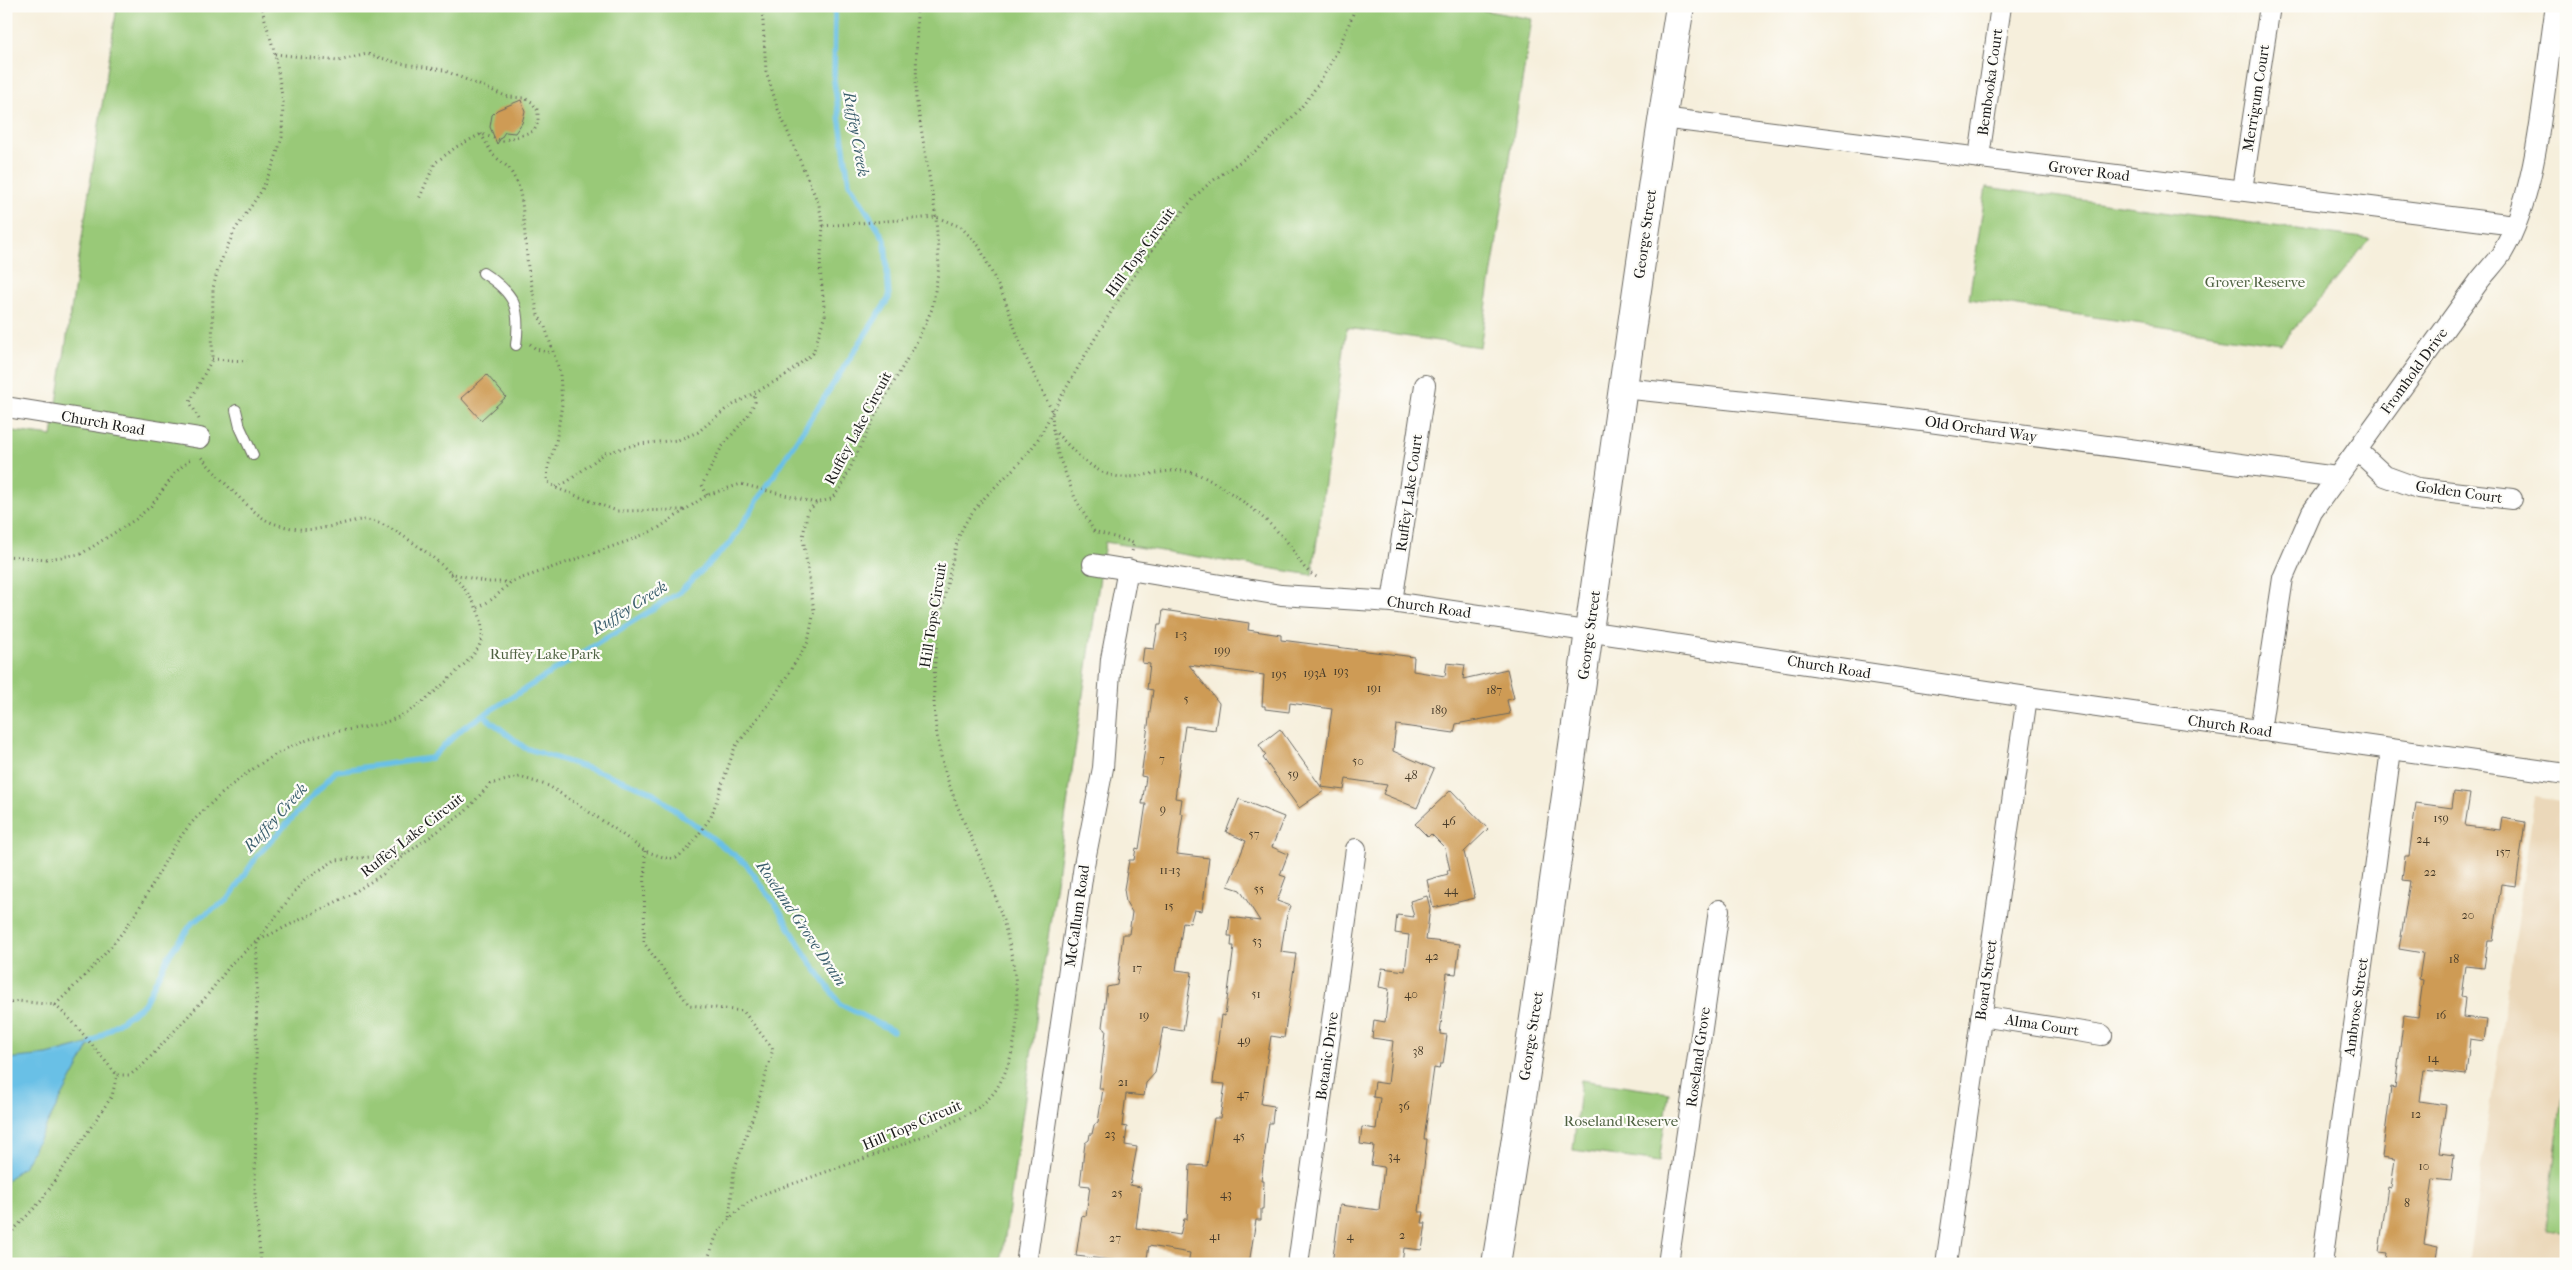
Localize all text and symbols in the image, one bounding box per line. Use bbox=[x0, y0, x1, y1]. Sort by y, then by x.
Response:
street label: Bembooka Court bbox=[1974, 27, 2007, 137]
street label: Merrigum Court bbox=[2239, 42, 2273, 153]
water label: Ruffey Creek bbox=[839, 89, 873, 178]
street label: Grover Road bbox=[2047, 157, 2132, 185]
street label: George Street bbox=[1630, 187, 1660, 280]
street label: Hill Tops Circuit bbox=[1101, 203, 1179, 300]
park label: Grover Reserve bbox=[2205, 273, 2306, 291]
street label: Fromhold Drive bbox=[2377, 324, 2452, 418]
street label: Ruffey Lake Circuit bbox=[820, 368, 896, 488]
street label: Church Road bbox=[60, 407, 147, 439]
street label: Old Orchard Way bbox=[1924, 412, 2039, 446]
street label: Ruffey Lake Court bbox=[1392, 432, 1426, 553]
street label: Golden Court bbox=[2414, 477, 2504, 507]
street label: Hill Tops Circuit bbox=[916, 560, 950, 669]
water label: Ruffey Creek bbox=[587, 577, 671, 639]
street label: George Street bbox=[1574, 588, 1604, 681]
street label: Church Road bbox=[1386, 592, 1473, 622]
house number: 1-3 bbox=[1175, 627, 1187, 641]
house number: 199 bbox=[1214, 643, 1230, 657]
park label: Ruffey Lake Park bbox=[490, 645, 600, 663]
street label: Church Road bbox=[1786, 651, 1873, 683]
house number: 193 bbox=[1333, 664, 1349, 678]
house number: 193A bbox=[1303, 666, 1327, 680]
house number: 195 bbox=[1271, 667, 1287, 681]
house number: 191 bbox=[1367, 681, 1381, 695]
house number: 187 bbox=[1486, 683, 1502, 697]
house number: 5 bbox=[1183, 692, 1189, 706]
house number: 189 bbox=[1431, 703, 1447, 717]
street label: Church Road bbox=[2187, 711, 2274, 741]
house number: 7 bbox=[1159, 752, 1165, 766]
house number: 50 bbox=[1352, 754, 1364, 768]
house number: 59 bbox=[1287, 767, 1299, 781]
house number: 48 bbox=[1404, 768, 1418, 782]
water label: Ruffey Creek bbox=[239, 779, 311, 856]
street label: Ruffey Lake Circuit bbox=[357, 789, 468, 881]
house number: 9 bbox=[1160, 802, 1166, 816]
house number: 159 bbox=[2433, 811, 2449, 825]
house number: 46 bbox=[1442, 814, 1456, 828]
house number: 57 bbox=[1249, 827, 1260, 841]
house number: 24 bbox=[2416, 832, 2431, 846]
house number: 157 bbox=[2495, 845, 2511, 859]
water label: Roseland Grove Drain bbox=[752, 856, 851, 990]
street label: McCallum Road bbox=[1061, 863, 1093, 968]
house number: 11-13 bbox=[1160, 863, 1181, 877]
house number: 22 bbox=[2424, 865, 2436, 879]
house number: 55 bbox=[1254, 882, 1264, 896]
house number: 44 bbox=[1444, 883, 1459, 897]
house number: 15 bbox=[1164, 899, 1174, 913]
house number: 20 bbox=[2462, 908, 2474, 922]
house number: 53 bbox=[1252, 934, 1262, 948]
street label: Board Street bbox=[1971, 938, 2001, 1022]
house number: 42 bbox=[1425, 949, 1439, 963]
house number: 18 bbox=[2449, 952, 2459, 966]
street label: Ambrose Street bbox=[2340, 956, 2372, 1059]
house number: 17 bbox=[1132, 961, 1142, 975]
house number: 51 bbox=[1251, 987, 1261, 1001]
house number: 40 bbox=[1404, 987, 1418, 1001]
street label: George Street bbox=[1515, 989, 1547, 1082]
street label: Roseland Grove bbox=[1682, 1005, 1714, 1108]
house number: 19 bbox=[1139, 1008, 1149, 1022]
house number: 16 bbox=[2436, 1008, 2447, 1022]
street label: Botanic Drive bbox=[1312, 1010, 1342, 1101]
street label: Alma Court bbox=[2003, 1010, 2081, 1040]
house number: 49 bbox=[1237, 1033, 1251, 1047]
house number: 38 bbox=[1413, 1044, 1423, 1058]
house number: 14 bbox=[2427, 1051, 2440, 1065]
house number: 21 bbox=[1118, 1075, 1128, 1089]
house number: 47 bbox=[1237, 1087, 1249, 1101]
street label: Hill Tops Circuit bbox=[859, 1096, 965, 1154]
house number: 36 bbox=[1398, 1099, 1410, 1113]
house number: 12 bbox=[2411, 1107, 2421, 1121]
park label: Roseland Reserve bbox=[1564, 1112, 1679, 1130]
house number: 23 bbox=[1104, 1127, 1116, 1141]
house number: 45 bbox=[1233, 1129, 1245, 1143]
house number: 34 bbox=[1388, 1149, 1401, 1163]
house number: 10 bbox=[2419, 1159, 2429, 1173]
house number: 25 bbox=[1111, 1186, 1123, 1200]
house number: 43 bbox=[1220, 1187, 1232, 1201]
house number: 8 bbox=[2404, 1196, 2410, 1210]
house number: 2 bbox=[1399, 1228, 1405, 1242]
house number: 41 bbox=[1209, 1229, 1221, 1243]
house number: 4 bbox=[1346, 1229, 1354, 1243]
house number: 27 bbox=[1109, 1231, 1121, 1245]

